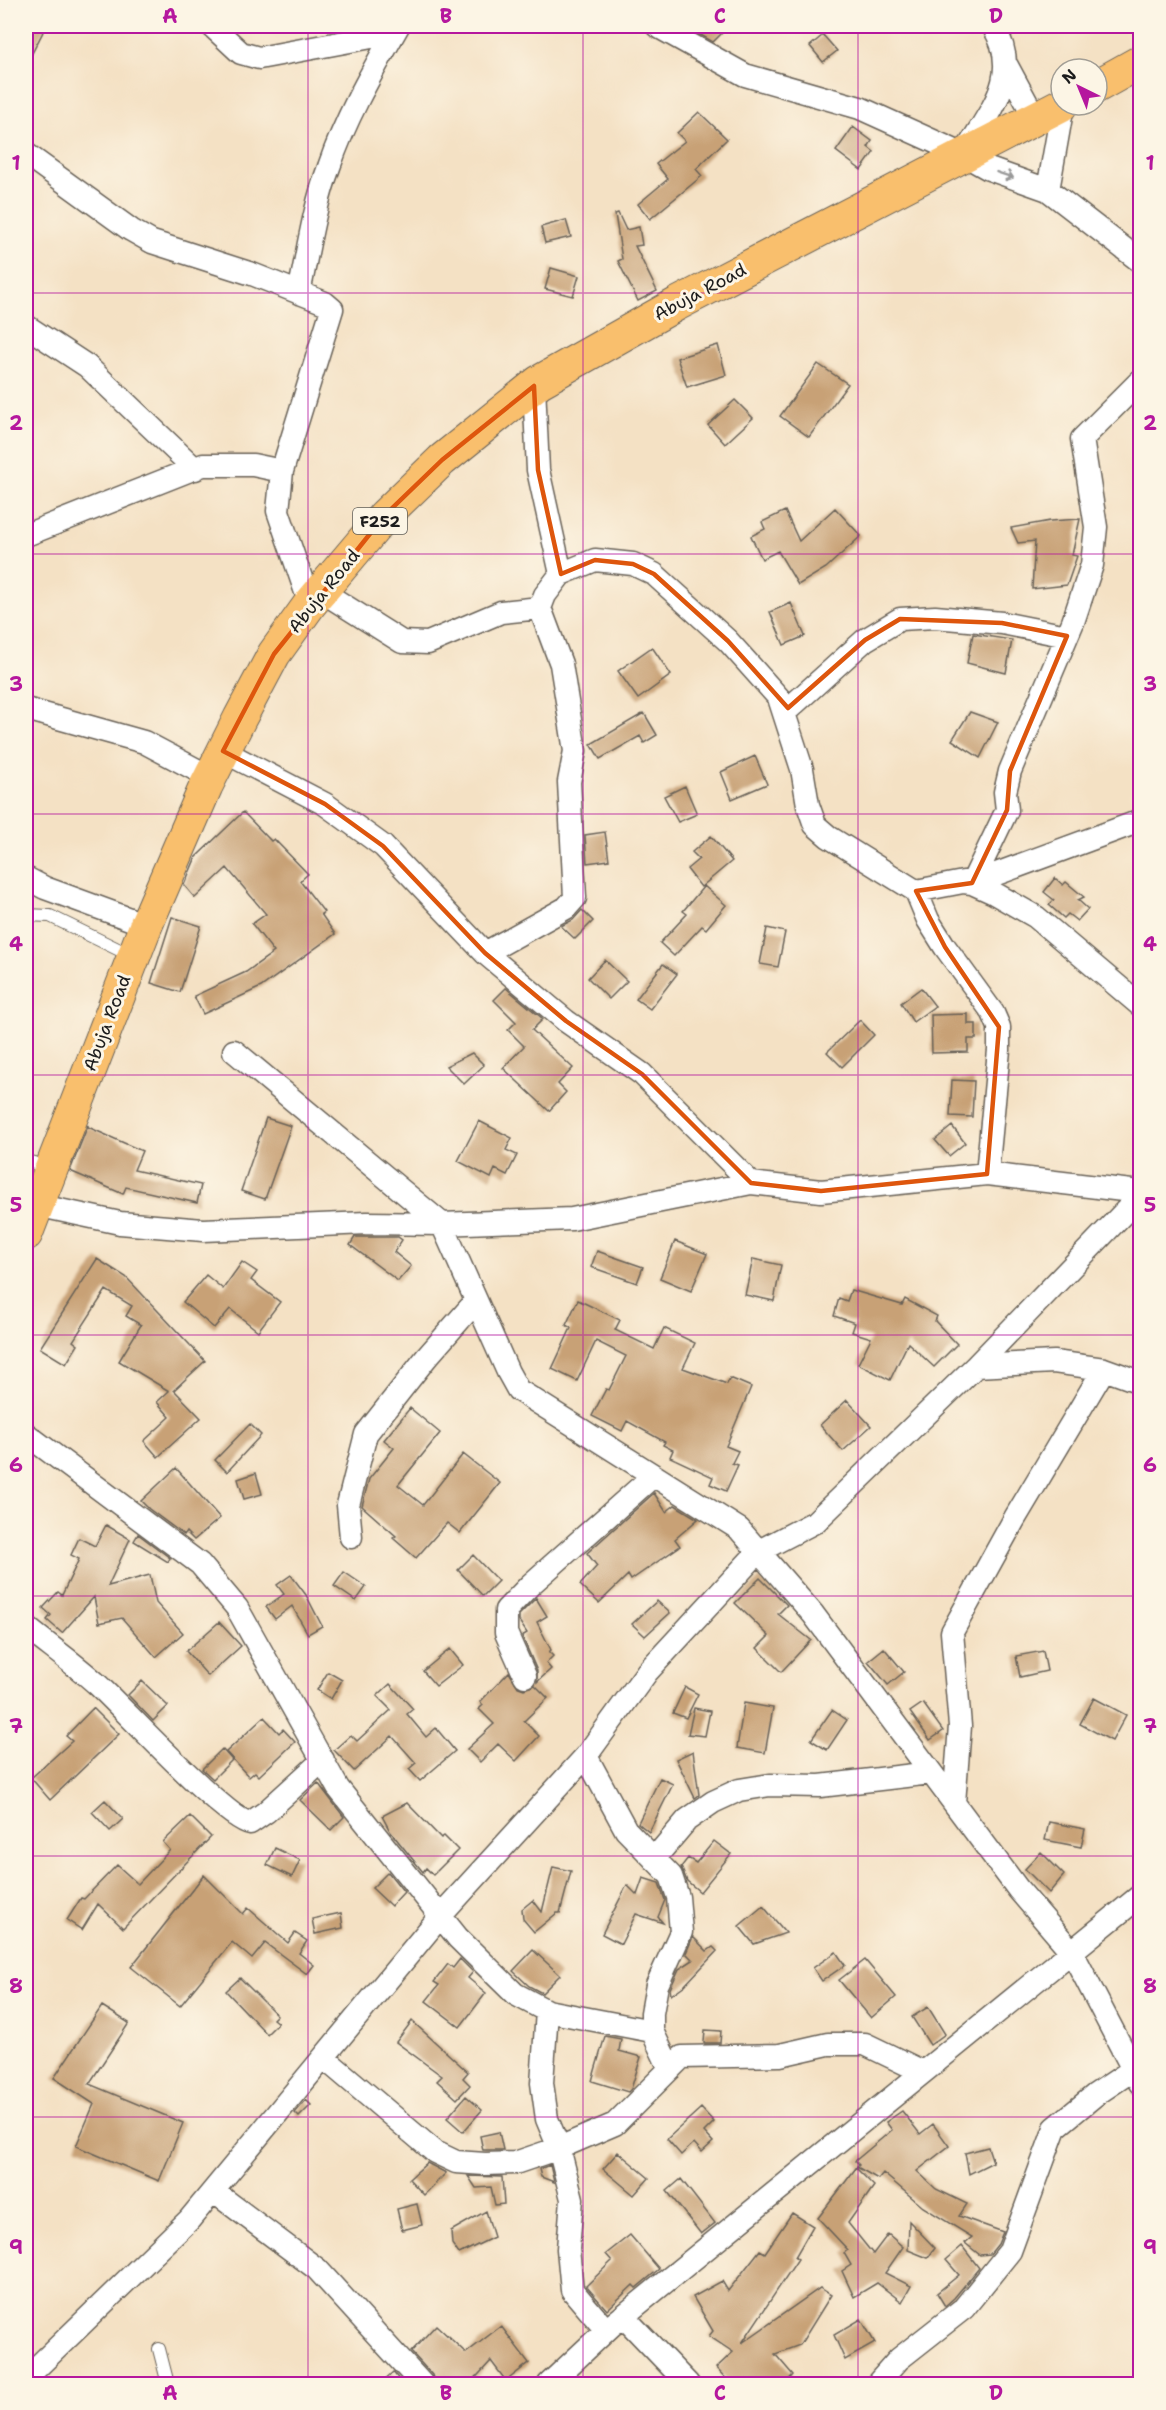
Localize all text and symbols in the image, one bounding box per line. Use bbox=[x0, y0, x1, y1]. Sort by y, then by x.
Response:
text: A bbox=[162, 3, 178, 29]
text: B bbox=[440, 3, 452, 29]
text: C bbox=[714, 3, 726, 29]
text: D bbox=[989, 3, 1003, 29]
north arrow bbox=[1049, 57, 1109, 117]
text: N bbox=[1057, 64, 1081, 88]
text: 1 bbox=[11, 150, 21, 176]
text: 1 bbox=[1145, 150, 1155, 176]
one-way arrow bbox=[995, 170, 1014, 181]
street label: Abuja Road bbox=[650, 258, 750, 326]
text: 2 bbox=[9, 410, 23, 436]
text: 2 bbox=[1143, 410, 1157, 436]
road number: F252 bbox=[353, 508, 407, 534]
street label: Abuja Road bbox=[283, 544, 365, 638]
text: 3 bbox=[9, 671, 23, 697]
text: 3 bbox=[1143, 671, 1157, 697]
text: 4 bbox=[9, 931, 23, 957]
text: 4 bbox=[1143, 931, 1157, 957]
street label: Abuja Road bbox=[78, 971, 136, 1075]
text: 5 bbox=[10, 1192, 22, 1218]
text: 5 bbox=[1144, 1192, 1156, 1218]
text: 6 bbox=[9, 1452, 23, 1478]
text: 6 bbox=[1143, 1452, 1157, 1478]
text: 7 bbox=[9, 1713, 23, 1739]
text: 7 bbox=[1143, 1713, 1157, 1739]
text: 8 bbox=[9, 1973, 23, 1999]
text: 8 bbox=[1143, 1973, 1157, 1999]
text: 9 bbox=[9, 2234, 23, 2260]
text: 9 bbox=[1143, 2234, 1157, 2260]
text: A bbox=[162, 2380, 178, 2406]
text: B bbox=[440, 2380, 452, 2406]
text: C bbox=[714, 2380, 726, 2406]
text: D bbox=[989, 2380, 1003, 2406]

